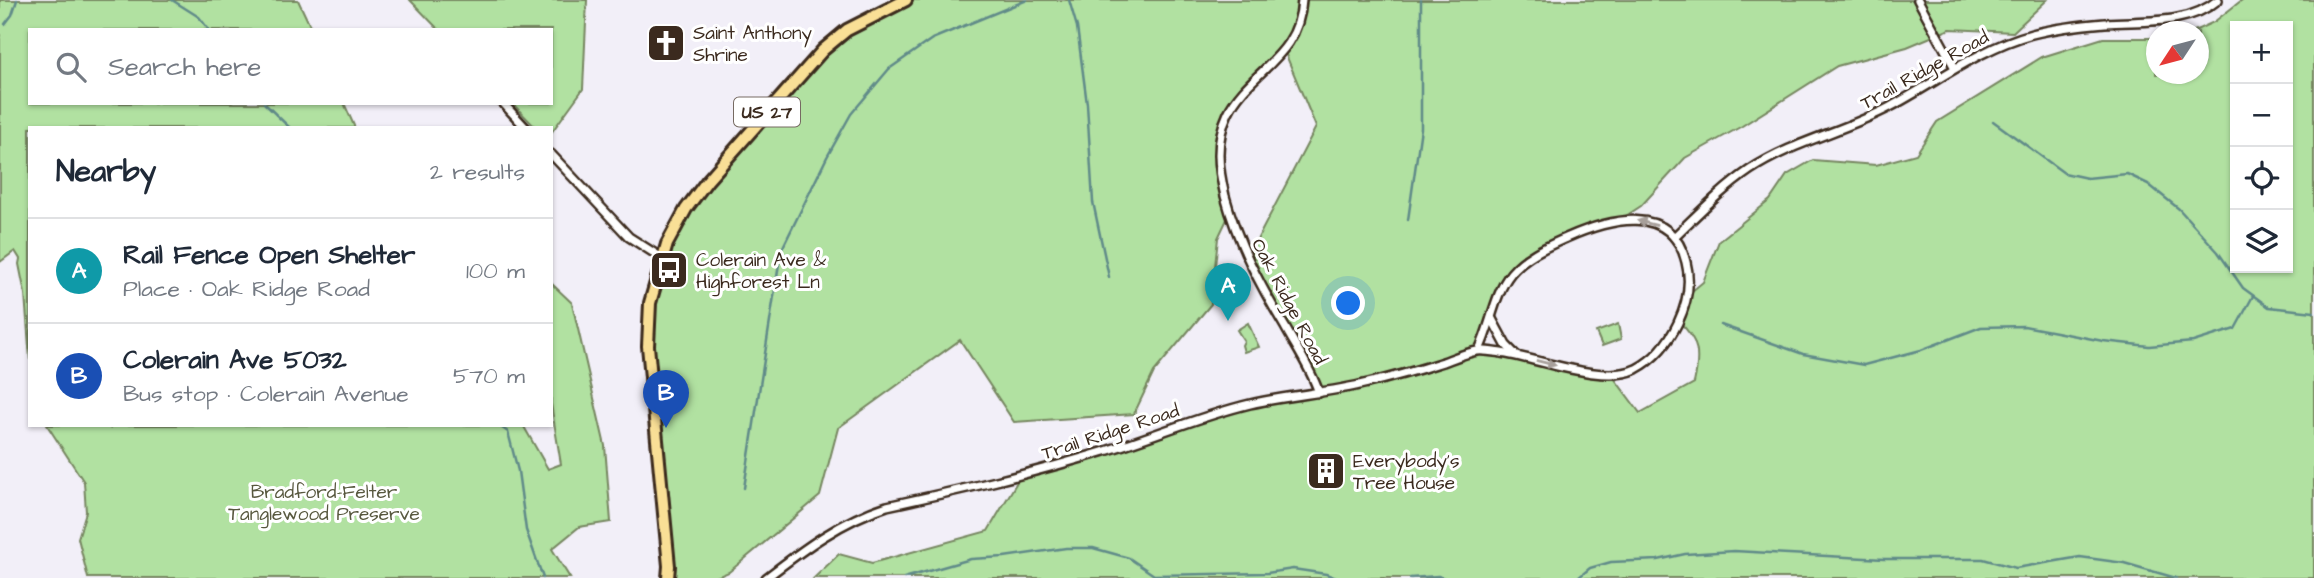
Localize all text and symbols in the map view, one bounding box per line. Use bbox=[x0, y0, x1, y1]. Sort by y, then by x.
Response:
place label: Saint Anthony Shrine bbox=[693, 20, 812, 69]
north arrow bbox=[2146, 21, 2209, 84]
map controls bbox=[2230, 21, 2293, 273]
button: + bbox=[2230, 21, 2293, 84]
church icon: Saint Anthony Shrine bbox=[645, 22, 687, 64]
street label: Trail Ridge Road bbox=[1856, 24, 1994, 118]
search box bbox=[28, 28, 553, 105]
icon: search bbox=[52, 48, 90, 86]
text: Search here bbox=[108, 49, 261, 85]
button: − bbox=[2230, 84, 2293, 147]
road number: US 27 bbox=[734, 98, 800, 127]
button: locate bbox=[2230, 147, 2293, 210]
text: Nearby bbox=[56, 151, 156, 193]
text: 2 results bbox=[430, 156, 525, 188]
button: layers bbox=[2230, 210, 2293, 273]
one-way arrow bbox=[1636, 217, 1658, 228]
street label: Oak Ridge Road bbox=[1243, 234, 1333, 370]
text: Rail Fence Open Shelter bbox=[123, 237, 415, 273]
place label: Colerain Ave & Highforest Ln bbox=[696, 247, 826, 297]
bus stop icon: Colerain Ave & Highforest Ln bbox=[648, 249, 690, 291]
text: A bbox=[72, 255, 86, 287]
text: 100 m bbox=[466, 255, 525, 287]
pin: A bbox=[1205, 263, 1251, 321]
text: Place · Oak Ridge Road bbox=[123, 273, 370, 305]
your location bbox=[1331, 286, 1365, 320]
text: Colerain Ave 5032 bbox=[123, 342, 347, 378]
one-way arrow bbox=[1535, 358, 1557, 369]
text: B bbox=[71, 360, 87, 392]
text: 570 m bbox=[453, 360, 525, 392]
pin: B bbox=[643, 370, 689, 428]
text: Bus stop · Colerain Avenue bbox=[123, 378, 409, 410]
street label: Trail Ridge Road bbox=[1038, 397, 1183, 468]
place label: Everybody's Tree House bbox=[1353, 448, 1459, 497]
building icon: Everybody's Tree House bbox=[1305, 450, 1347, 492]
park label: Bradford-Felter Tanglewood Preserve bbox=[228, 479, 420, 529]

